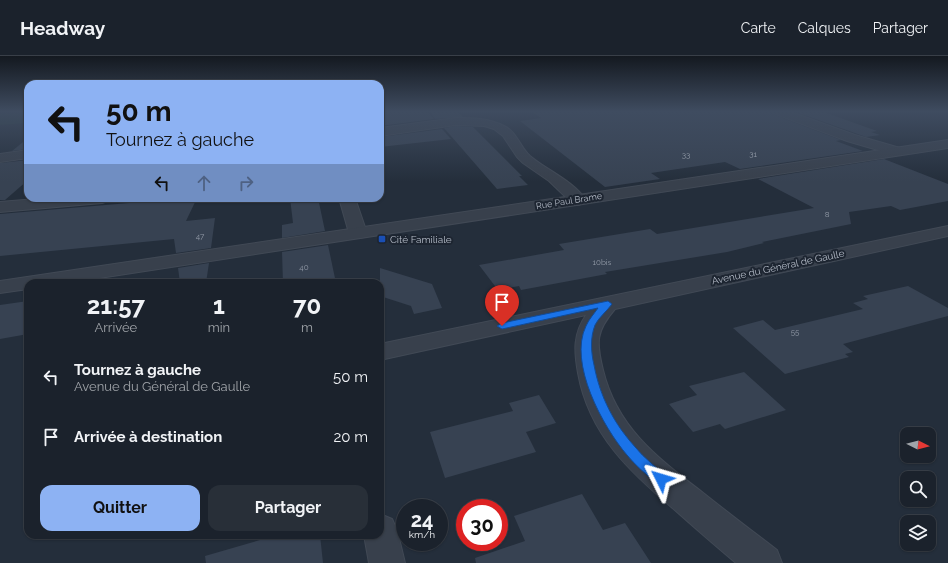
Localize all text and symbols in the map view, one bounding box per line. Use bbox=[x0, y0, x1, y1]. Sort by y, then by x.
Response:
text: Headway bbox=[20, 17, 105, 39]
text: Carte bbox=[741, 20, 776, 36]
text: Calques bbox=[798, 20, 851, 36]
text: Partager bbox=[873, 20, 928, 36]
text: 50 m bbox=[106, 95, 172, 128]
icon: left bbox=[40, 96, 92, 148]
text: Tournez à gauche bbox=[106, 129, 254, 150]
house number: 31 bbox=[749, 149, 757, 159]
house number: 33 bbox=[682, 150, 690, 160]
icon: left bbox=[151, 172, 173, 194]
icon: ahead bbox=[193, 172, 215, 194]
icon: right bbox=[235, 172, 257, 194]
street label: Rue Paul Brame bbox=[535, 191, 603, 211]
house number: 8 bbox=[825, 209, 830, 219]
house number: 47 bbox=[196, 231, 205, 241]
marker: Cité Familiale bbox=[377, 234, 387, 244]
place label: Cité Familiale bbox=[390, 234, 452, 245]
street label: Avenue du Général de Gaulle bbox=[711, 248, 846, 286]
house number: 10bis bbox=[593, 257, 612, 267]
house number: 40 bbox=[299, 262, 309, 272]
pin bbox=[485, 285, 519, 326]
text: 21:57 bbox=[87, 291, 145, 320]
text: 1 bbox=[213, 291, 225, 320]
text: 70 bbox=[293, 291, 321, 320]
icon: arrive bbox=[491, 291, 513, 313]
text: Arrivée bbox=[95, 320, 137, 335]
text: min bbox=[208, 320, 230, 335]
text: m bbox=[301, 320, 313, 335]
house number: 55 bbox=[791, 327, 800, 337]
text: Tournez à gauche bbox=[74, 361, 201, 379]
icon: left bbox=[40, 366, 62, 388]
text: 50 m bbox=[333, 368, 368, 386]
text: Avenue du Général de Gaulle bbox=[74, 379, 250, 394]
icon: arrive bbox=[40, 426, 62, 448]
north arrow bbox=[900, 427, 936, 463]
map controls bbox=[900, 427, 936, 551]
text: Arrivée à destination bbox=[74, 428, 222, 446]
text: 20 m bbox=[333, 428, 368, 446]
position arrow bbox=[640, 458, 682, 500]
button: search bbox=[900, 471, 936, 507]
button: Quitter bbox=[40, 485, 200, 531]
button: Partager bbox=[208, 485, 368, 531]
speed limit sign: 30 bbox=[456, 499, 508, 551]
text: 24 bbox=[411, 508, 433, 532]
button: layers bbox=[900, 515, 936, 551]
text: km/h bbox=[409, 529, 435, 540]

